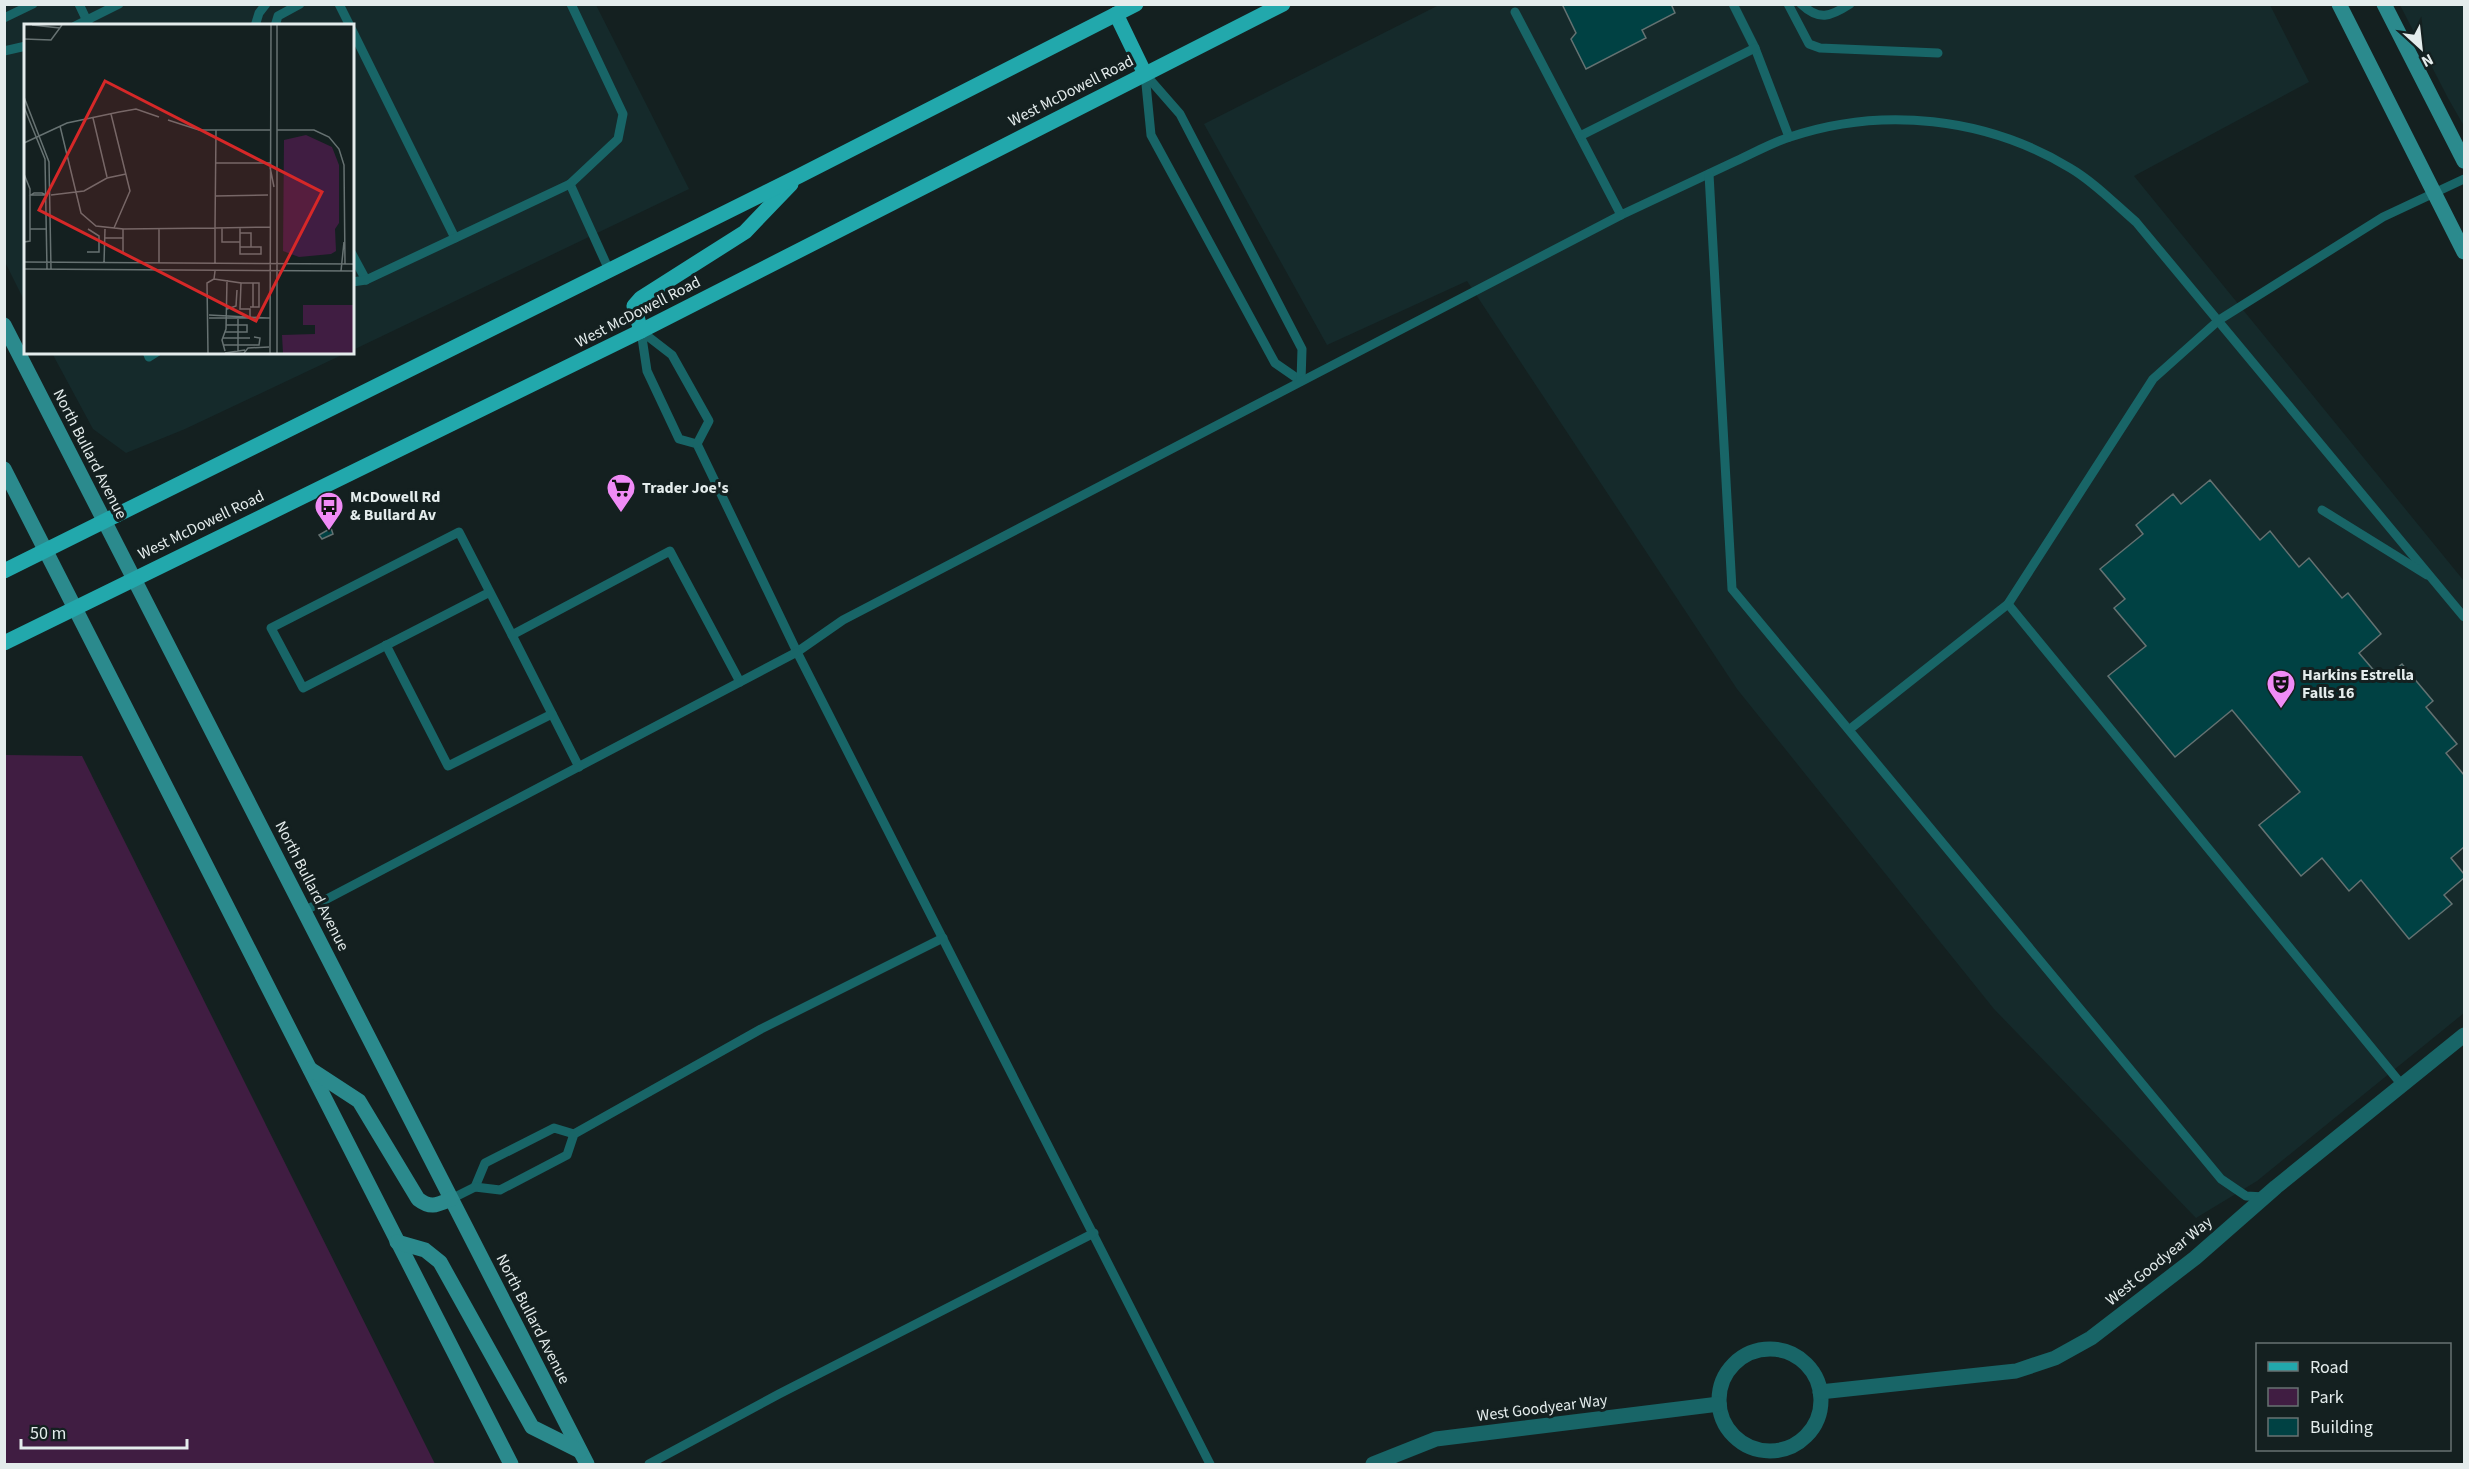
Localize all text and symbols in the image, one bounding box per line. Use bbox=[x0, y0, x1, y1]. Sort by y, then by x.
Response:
north arrow bbox=[2391, 18, 2451, 78]
inset map bbox=[24, 24, 354, 354]
text: N bbox=[2418, 48, 2437, 73]
street label: West McDowell Road bbox=[1005, 50, 1137, 132]
street label: West McDowell Road bbox=[572, 271, 704, 353]
street label: North Bullard Avenue bbox=[48, 385, 132, 523]
supermarket icon: Trader Joe's bbox=[605, 472, 637, 514]
place label: Trader Joe's bbox=[642, 477, 728, 499]
street label: West McDowell Road bbox=[134, 485, 268, 565]
place label: McDowell Rd & Bullard Av bbox=[350, 486, 440, 526]
bus stop icon: McDowell Rd & Bullard Av bbox=[313, 490, 345, 532]
place label: Harkins Estrella Falls 16 bbox=[2302, 664, 2414, 704]
theatre icon: Harkins Estrella Falls 16 bbox=[2265, 668, 2297, 710]
street label: North Bullard Avenue bbox=[270, 817, 354, 955]
street label: West Goodyear Way bbox=[2101, 1211, 2217, 1311]
street label: North Bullard Avenue bbox=[491, 1250, 575, 1388]
legend bbox=[2256, 1343, 2451, 1451]
text: Road bbox=[2310, 1355, 2349, 1380]
text: Park bbox=[2310, 1385, 2344, 1410]
street label: West Goodyear Way bbox=[1475, 1389, 1609, 1427]
scale bar bbox=[21, 1412, 188, 1450]
text: Building bbox=[2310, 1415, 2373, 1440]
text: 50 m bbox=[30, 1421, 66, 1446]

